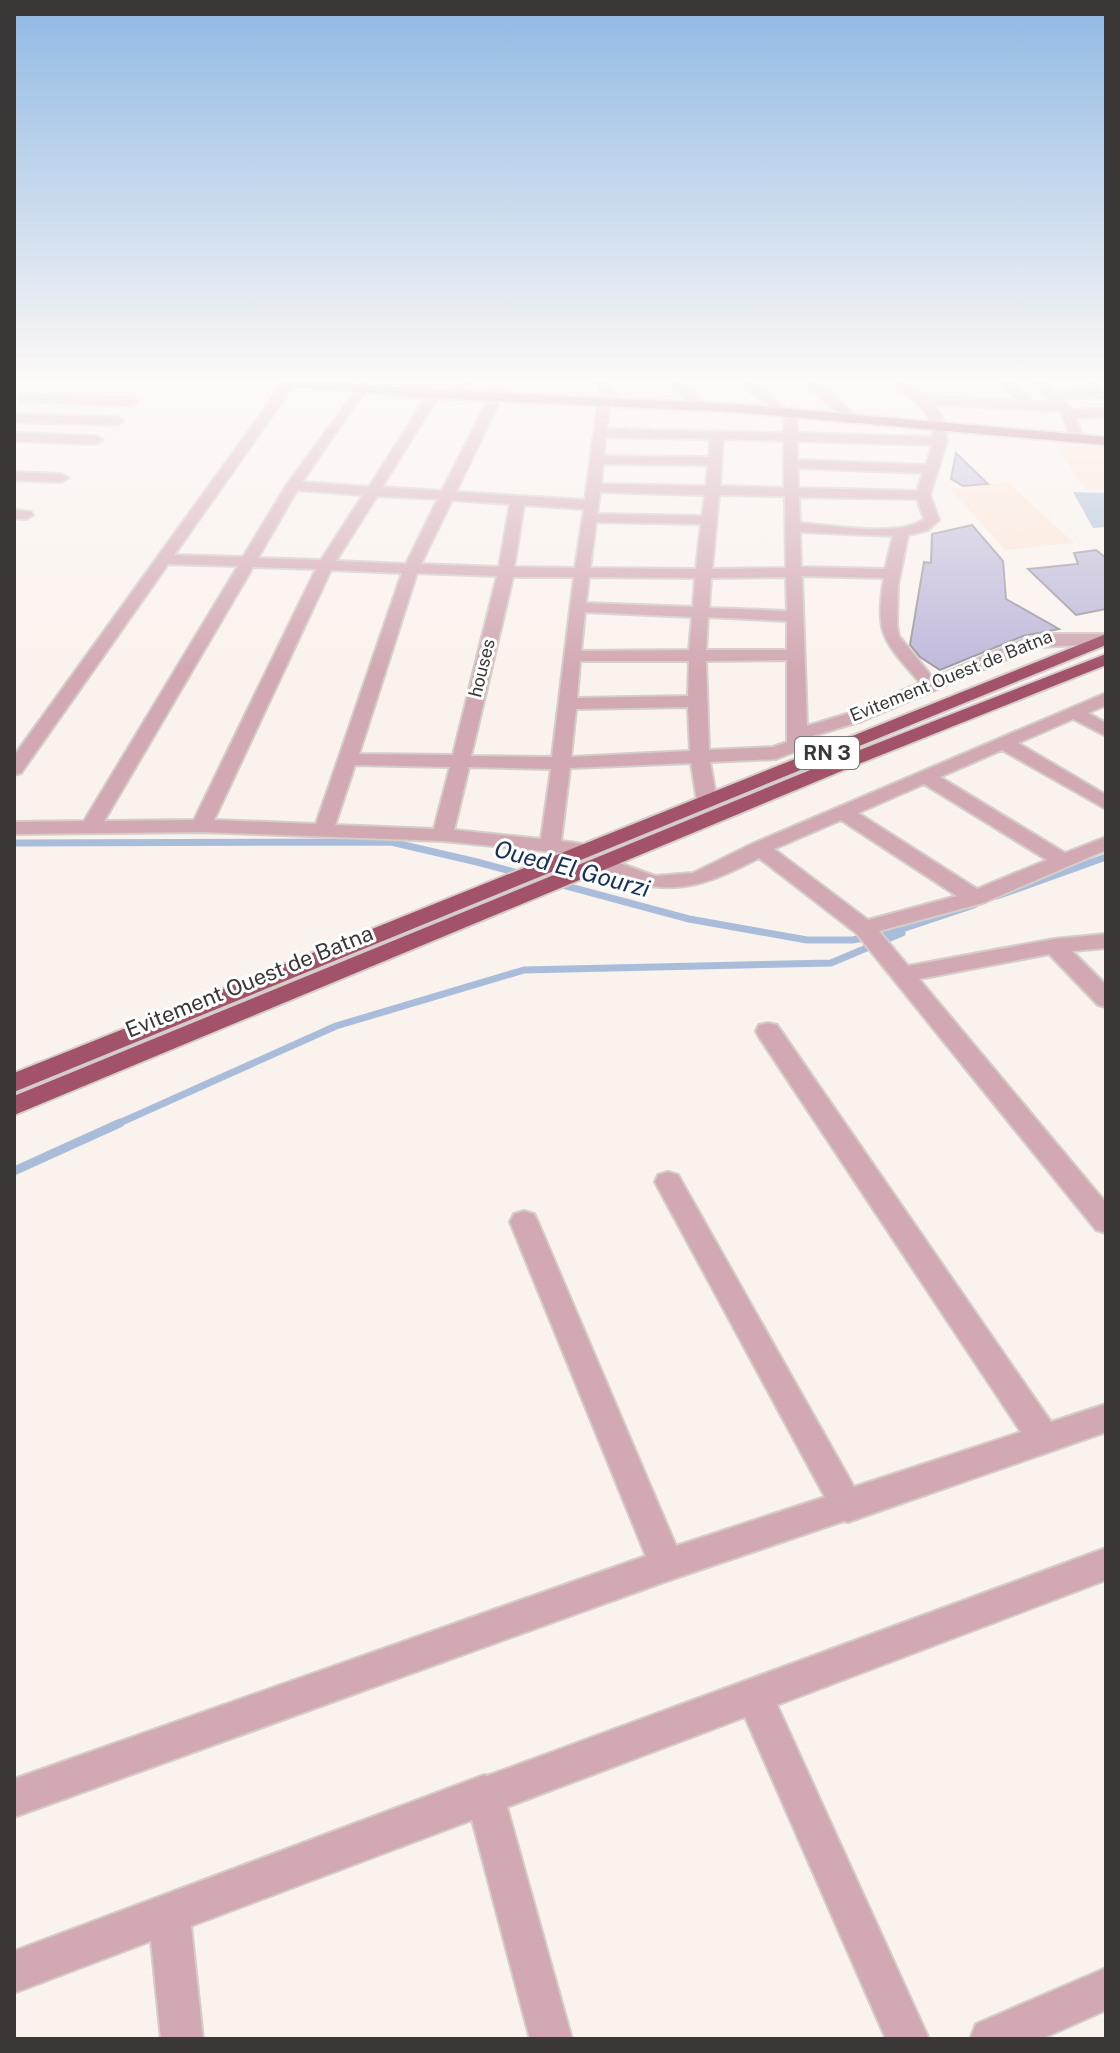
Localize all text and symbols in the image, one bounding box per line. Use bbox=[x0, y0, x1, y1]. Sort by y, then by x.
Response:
street label: Evitement Ouest de Batna bbox=[847, 625, 1055, 726]
street label: houses bbox=[464, 637, 499, 699]
road number: RN 3 bbox=[795, 737, 859, 769]
water label: Oued El Gourzi bbox=[491, 834, 653, 902]
street label: Evitement Ouest de Batna bbox=[121, 919, 377, 1043]

